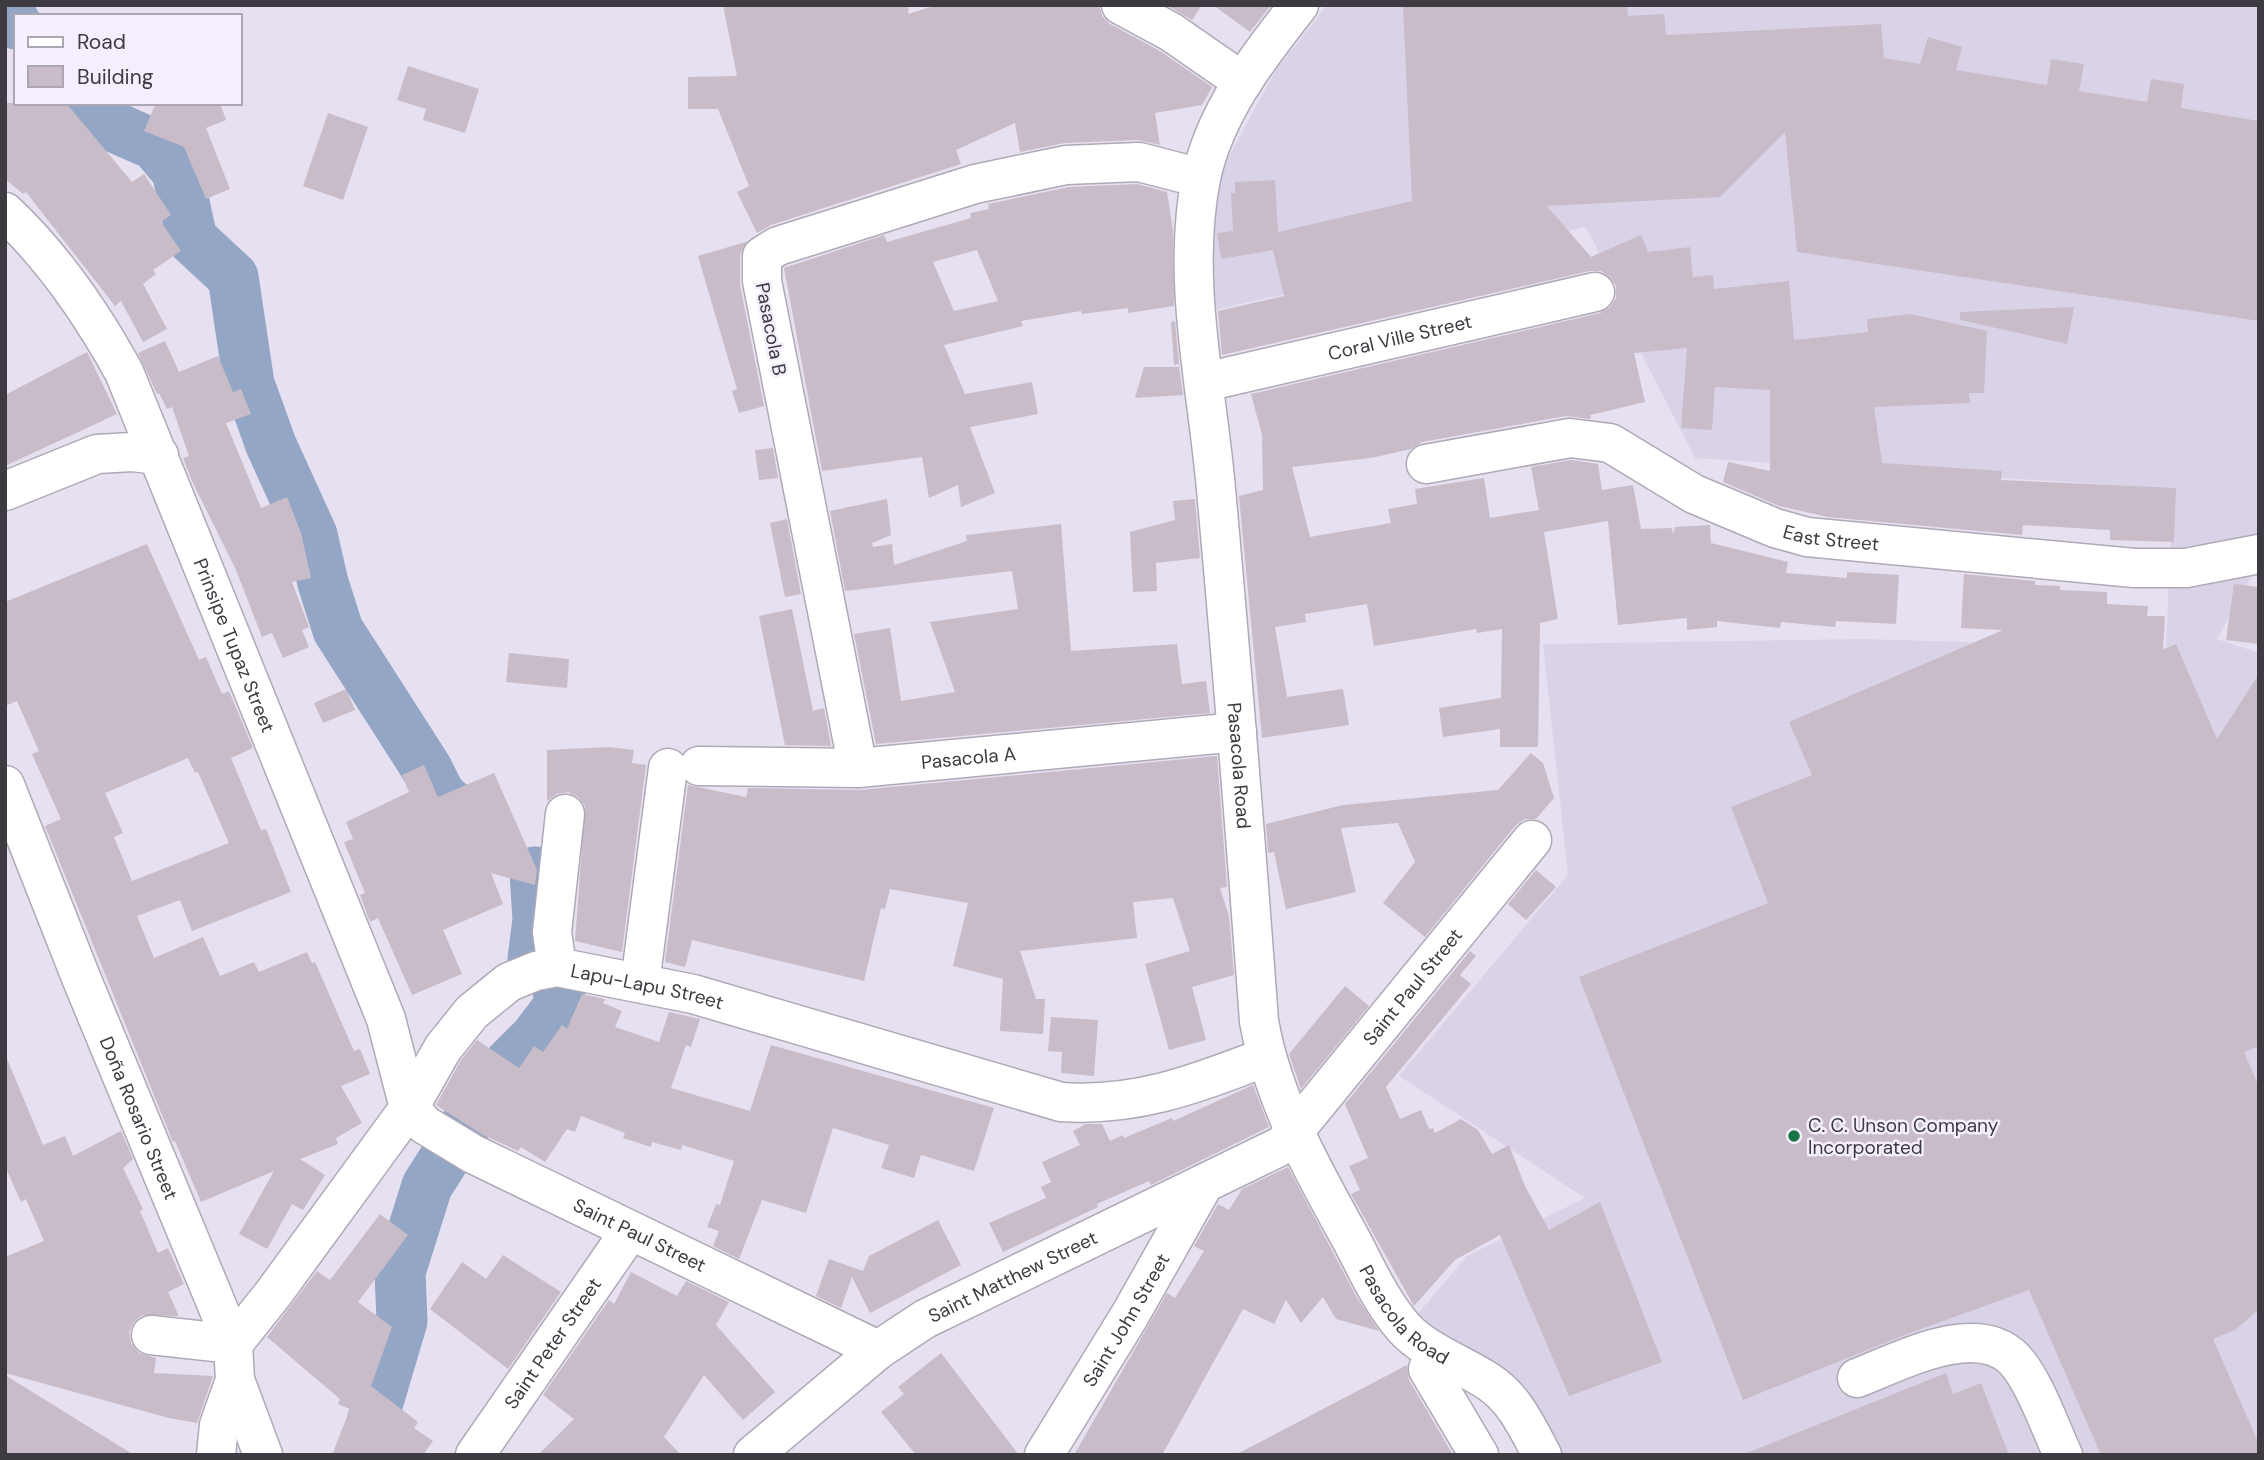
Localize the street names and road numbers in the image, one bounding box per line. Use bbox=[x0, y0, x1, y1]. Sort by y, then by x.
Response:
street label: Pasacola B bbox=[750, 280, 792, 378]
street label: Coral Ville Street bbox=[1325, 308, 1474, 366]
street label: East Street bbox=[1780, 518, 1880, 556]
street label: Prinsipe Tupaz Street bbox=[188, 554, 281, 736]
street label: Pasacola Road bbox=[1222, 701, 1257, 830]
street label: Pasacola A bbox=[920, 741, 1017, 774]
street label: Saint Paul Street bbox=[1357, 923, 1468, 1050]
street label: Lapu-Lapu Street bbox=[569, 958, 727, 1015]
street label: Doña Rosario Street bbox=[94, 1033, 184, 1203]
street label: Saint Paul Street bbox=[569, 1192, 710, 1277]
street label: Saint Matthew Street bbox=[924, 1225, 1101, 1328]
street label: Saint John Street bbox=[1077, 1249, 1175, 1391]
street label: Pasacola Road bbox=[1354, 1261, 1454, 1370]
street label: Saint Peter Street bbox=[498, 1273, 607, 1414]

